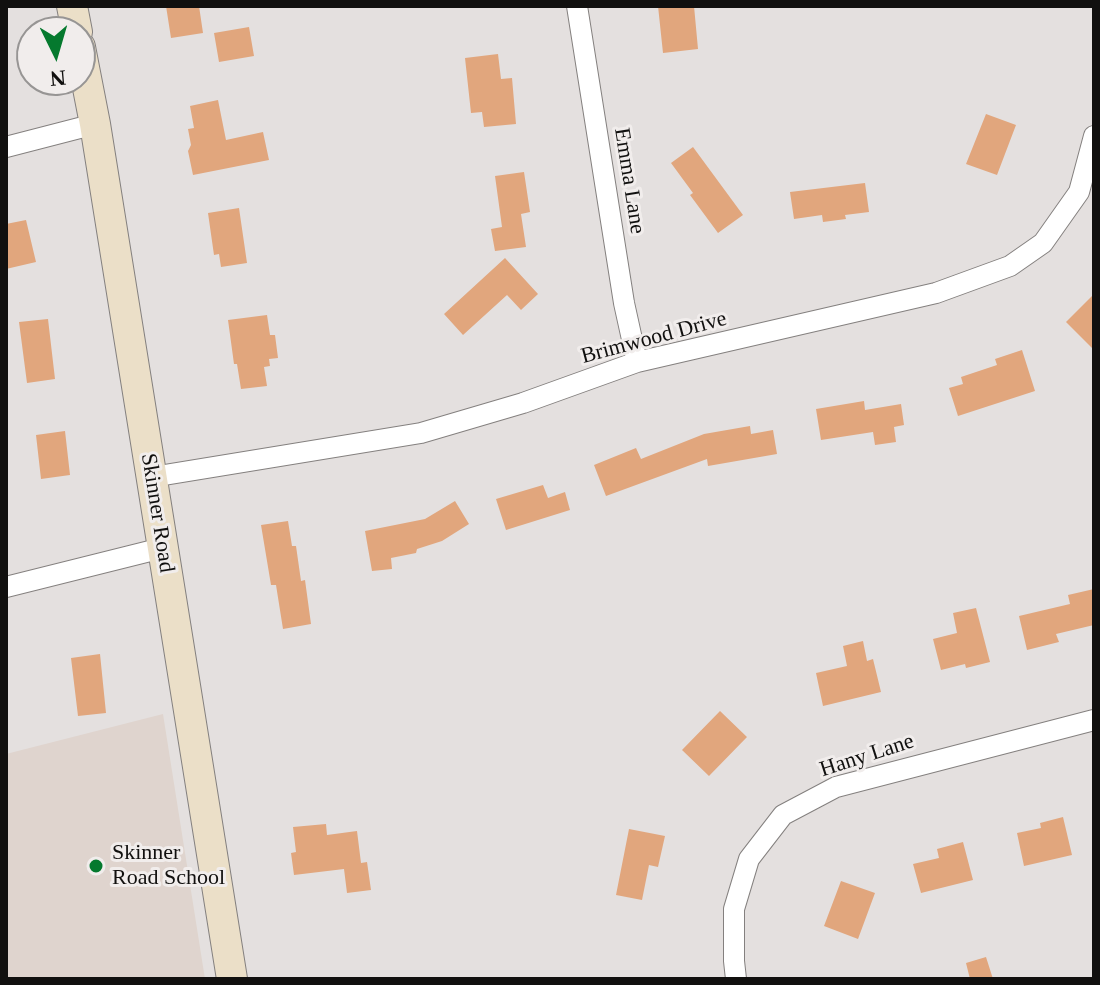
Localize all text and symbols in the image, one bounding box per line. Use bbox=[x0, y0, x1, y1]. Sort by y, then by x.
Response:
north arrow bbox=[16, 16, 96, 96]
text: N bbox=[49, 65, 67, 92]
street label: Emma Lane bbox=[608, 126, 650, 236]
street label: Brimwood Drive bbox=[578, 306, 730, 370]
street label: Skinner Road bbox=[135, 451, 179, 575]
street label: Hany Lane bbox=[817, 728, 917, 784]
place label: Skinner Road School bbox=[112, 840, 225, 892]
marker: Skinner Road School bbox=[87, 857, 105, 875]

